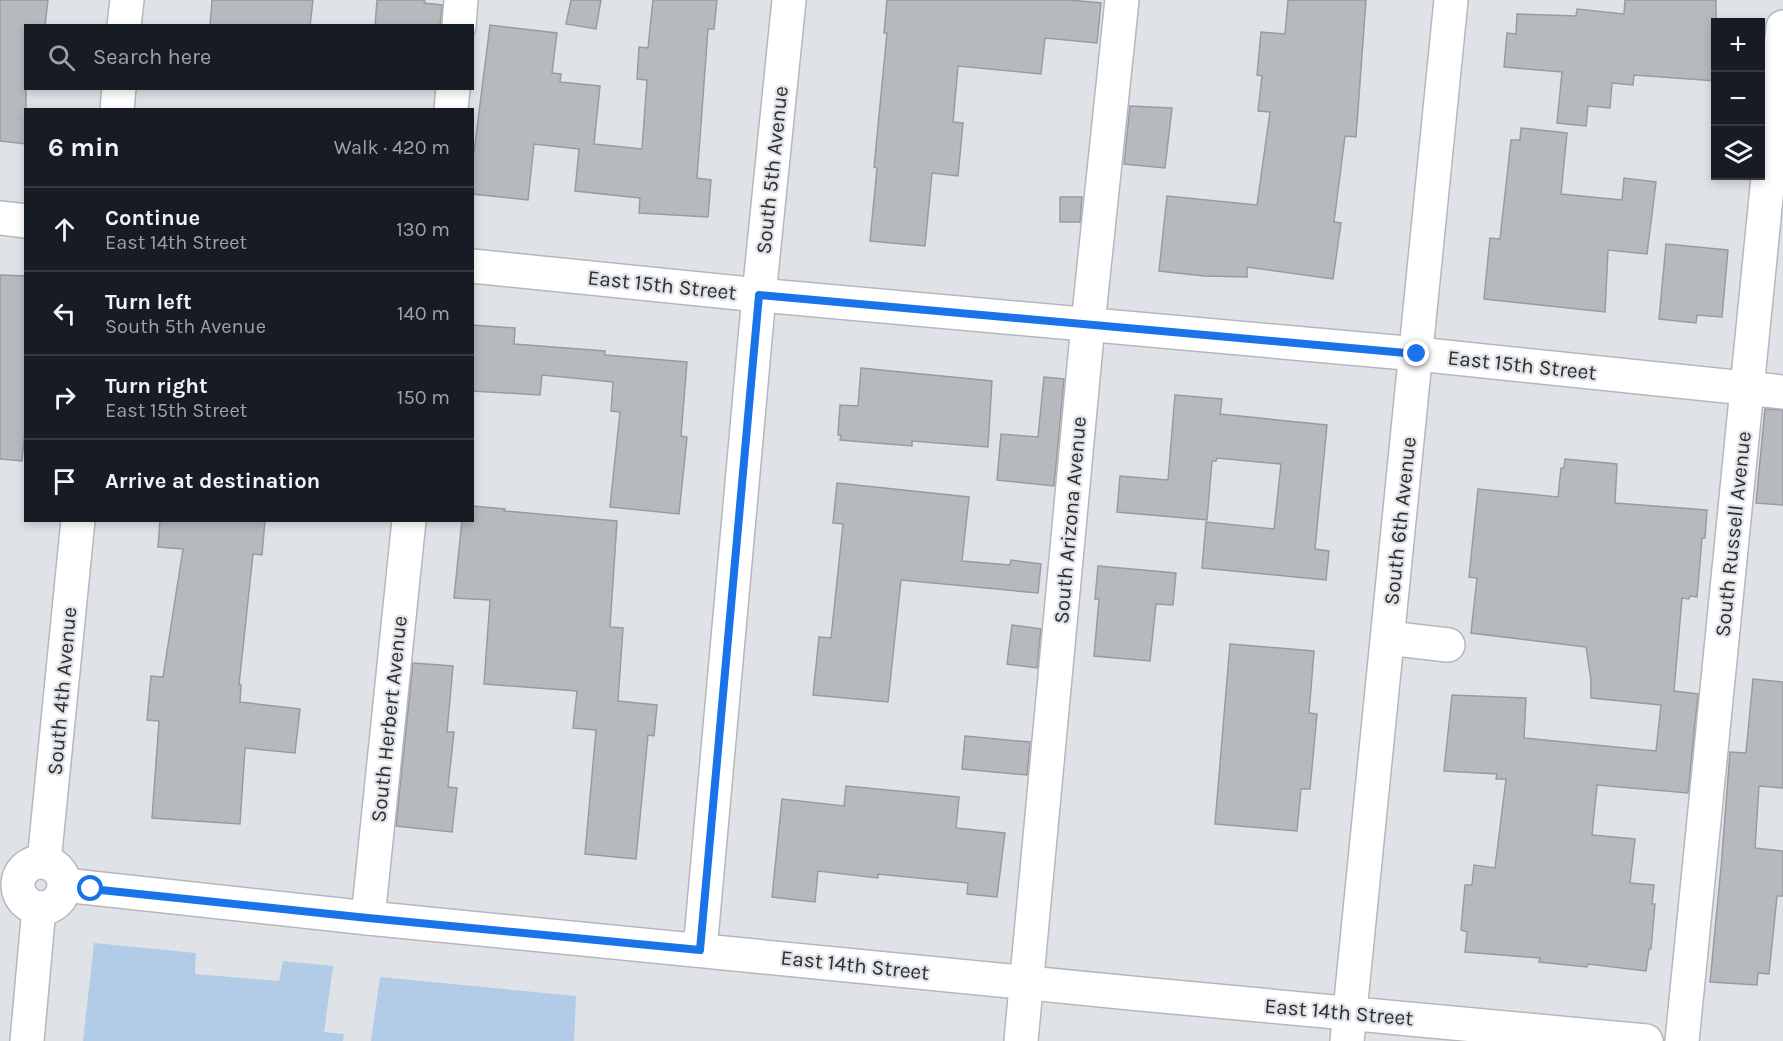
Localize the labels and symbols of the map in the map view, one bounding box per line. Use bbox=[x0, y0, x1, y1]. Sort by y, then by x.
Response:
street label: South 5th Avenue bbox=[751, 85, 793, 255]
street label: East 15th Street bbox=[587, 265, 738, 305]
route end bbox=[1403, 340, 1429, 366]
street label: East 15th Street bbox=[1447, 345, 1598, 385]
street label: South Arizona Avenue bbox=[1049, 415, 1091, 625]
street label: South Russell Avenue bbox=[1710, 430, 1756, 638]
street label: South 6th Avenue bbox=[1379, 436, 1421, 606]
street label: South 4th Avenue bbox=[43, 606, 81, 776]
street label: South Herbert Avenue bbox=[366, 614, 412, 824]
route start bbox=[77, 875, 103, 901]
street label: East 14th Street bbox=[780, 945, 931, 985]
street label: East 14th Street bbox=[1264, 994, 1414, 1030]

